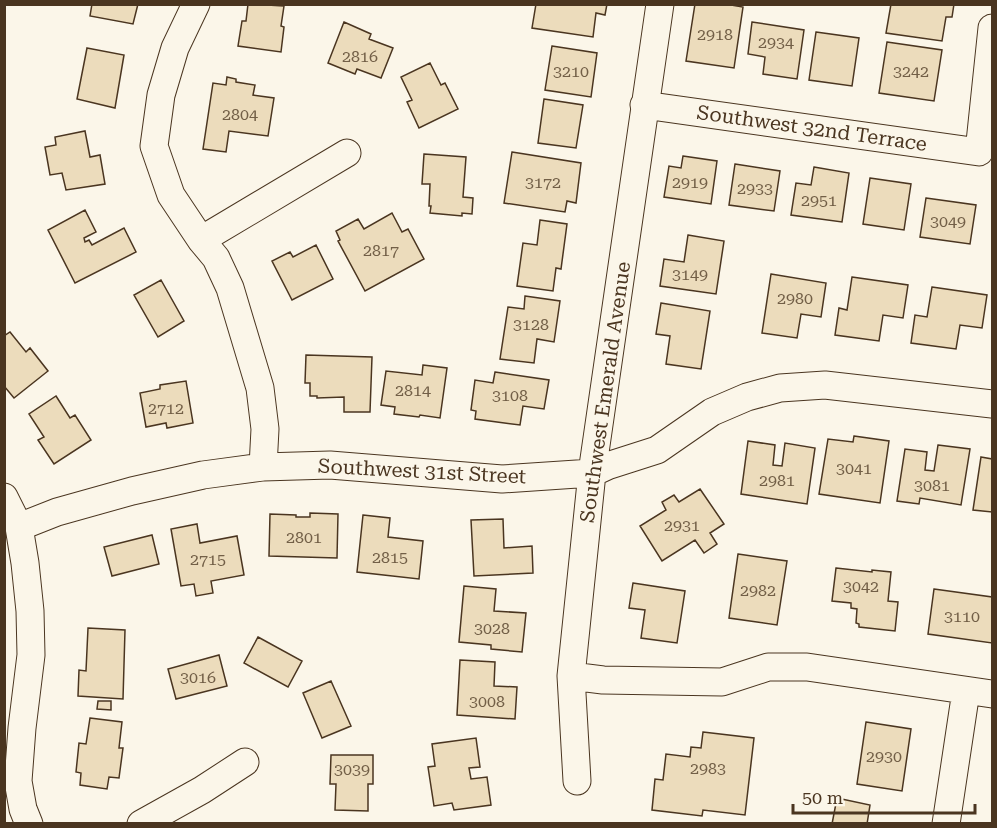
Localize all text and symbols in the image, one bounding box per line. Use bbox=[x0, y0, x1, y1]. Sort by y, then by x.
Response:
house number: 2918 bbox=[697, 25, 733, 44]
house number: 2934 bbox=[758, 33, 794, 52]
house number: 2816 bbox=[342, 47, 378, 66]
house number: 3210 bbox=[553, 62, 589, 81]
house number: 3242 bbox=[893, 62, 929, 81]
street label: Southwest 32nd Terrace bbox=[695, 100, 929, 156]
house number: 2804 bbox=[222, 105, 258, 124]
house number: 3172 bbox=[525, 173, 561, 192]
house number: 2919 bbox=[672, 173, 708, 192]
house number: 2933 bbox=[737, 179, 773, 198]
house number: 2951 bbox=[801, 191, 837, 210]
house number: 3049 bbox=[930, 212, 966, 231]
house number: 2817 bbox=[363, 241, 399, 260]
street label: Southwest Emerald Avenue bbox=[575, 260, 635, 524]
house number: 3149 bbox=[672, 265, 708, 284]
house number: 2980 bbox=[777, 289, 813, 308]
house number: 3128 bbox=[513, 315, 549, 334]
house number: 2814 bbox=[395, 381, 431, 400]
house number: 3108 bbox=[492, 386, 528, 405]
house number: 2712 bbox=[148, 399, 184, 418]
street label: Southwest 31st Street bbox=[317, 454, 527, 488]
house number: 3041 bbox=[836, 459, 872, 478]
house number: 2981 bbox=[759, 471, 795, 490]
house number: 3081 bbox=[914, 476, 950, 495]
house number: 2931 bbox=[664, 516, 700, 535]
house number: 2801 bbox=[286, 528, 322, 547]
house number: 2815 bbox=[372, 548, 408, 567]
house number: 2715 bbox=[190, 550, 226, 569]
house number: 3042 bbox=[843, 577, 879, 596]
house number: 2982 bbox=[740, 581, 776, 600]
house number: 3110 bbox=[944, 607, 980, 626]
house number: 3028 bbox=[474, 619, 510, 638]
house number: 3016 bbox=[180, 668, 216, 687]
house number: 3008 bbox=[469, 692, 505, 711]
house number: 2930 bbox=[866, 747, 902, 766]
house number: 2983 bbox=[690, 759, 726, 778]
house number: 3039 bbox=[334, 760, 370, 779]
scale bar bbox=[793, 777, 974, 815]
text: 50 m bbox=[802, 787, 843, 808]

